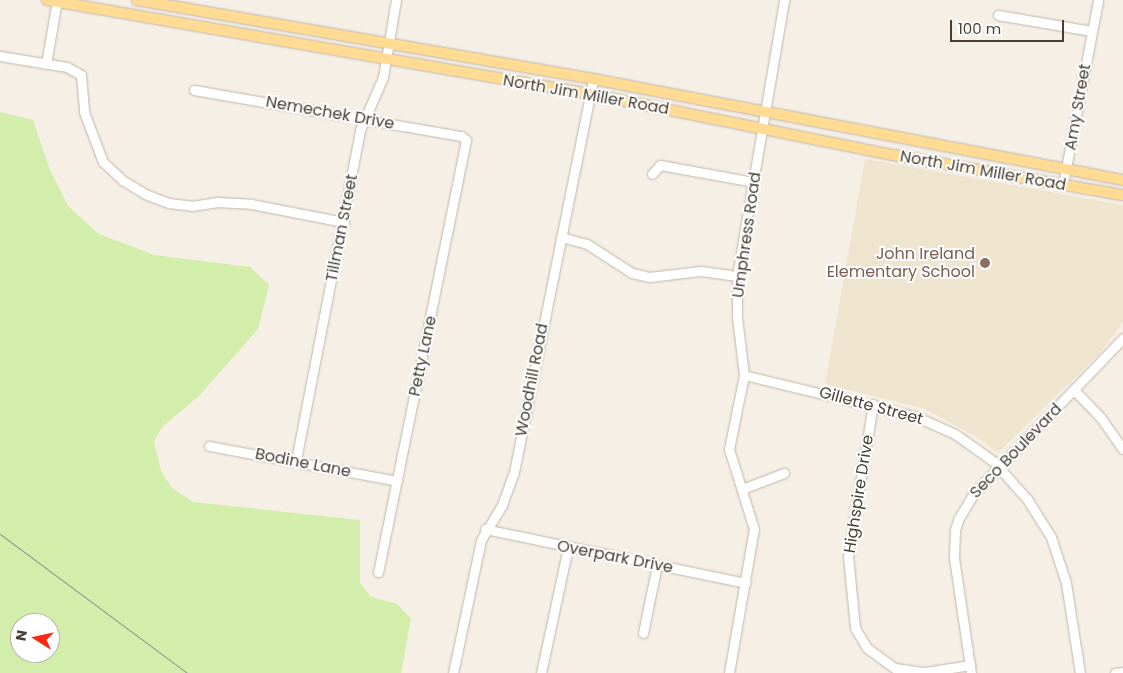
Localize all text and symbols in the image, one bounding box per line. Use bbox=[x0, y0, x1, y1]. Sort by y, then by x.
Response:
scale bar bbox=[953, 10, 1067, 42]
text: 100 m bbox=[958, 18, 1001, 39]
street label: Amy Street bbox=[1061, 62, 1095, 152]
street label: North Jim Miller Road bbox=[501, 71, 671, 119]
street label: Nemechek Drive bbox=[264, 92, 396, 134]
street label: North Jim Miller Road bbox=[898, 147, 1068, 195]
street label: Umphress Road bbox=[729, 171, 765, 299]
street label: Tillman Street bbox=[322, 173, 362, 283]
place label: John Ireland Elementary School bbox=[827, 244, 975, 282]
marker: John Ireland Elementary School bbox=[979, 257, 991, 269]
street label: Petty Lane bbox=[405, 314, 441, 398]
street label: Woodhill Road bbox=[512, 322, 552, 438]
street label: Gillette Street bbox=[817, 383, 925, 429]
street label: Seco Boulevard bbox=[966, 400, 1066, 502]
street label: Highspire Drive bbox=[840, 434, 878, 554]
street label: Bodine Lane bbox=[254, 444, 352, 482]
street label: Overpark Drive bbox=[555, 536, 675, 578]
north arrow bbox=[10, 613, 60, 663]
text: N bbox=[10, 629, 32, 642]

